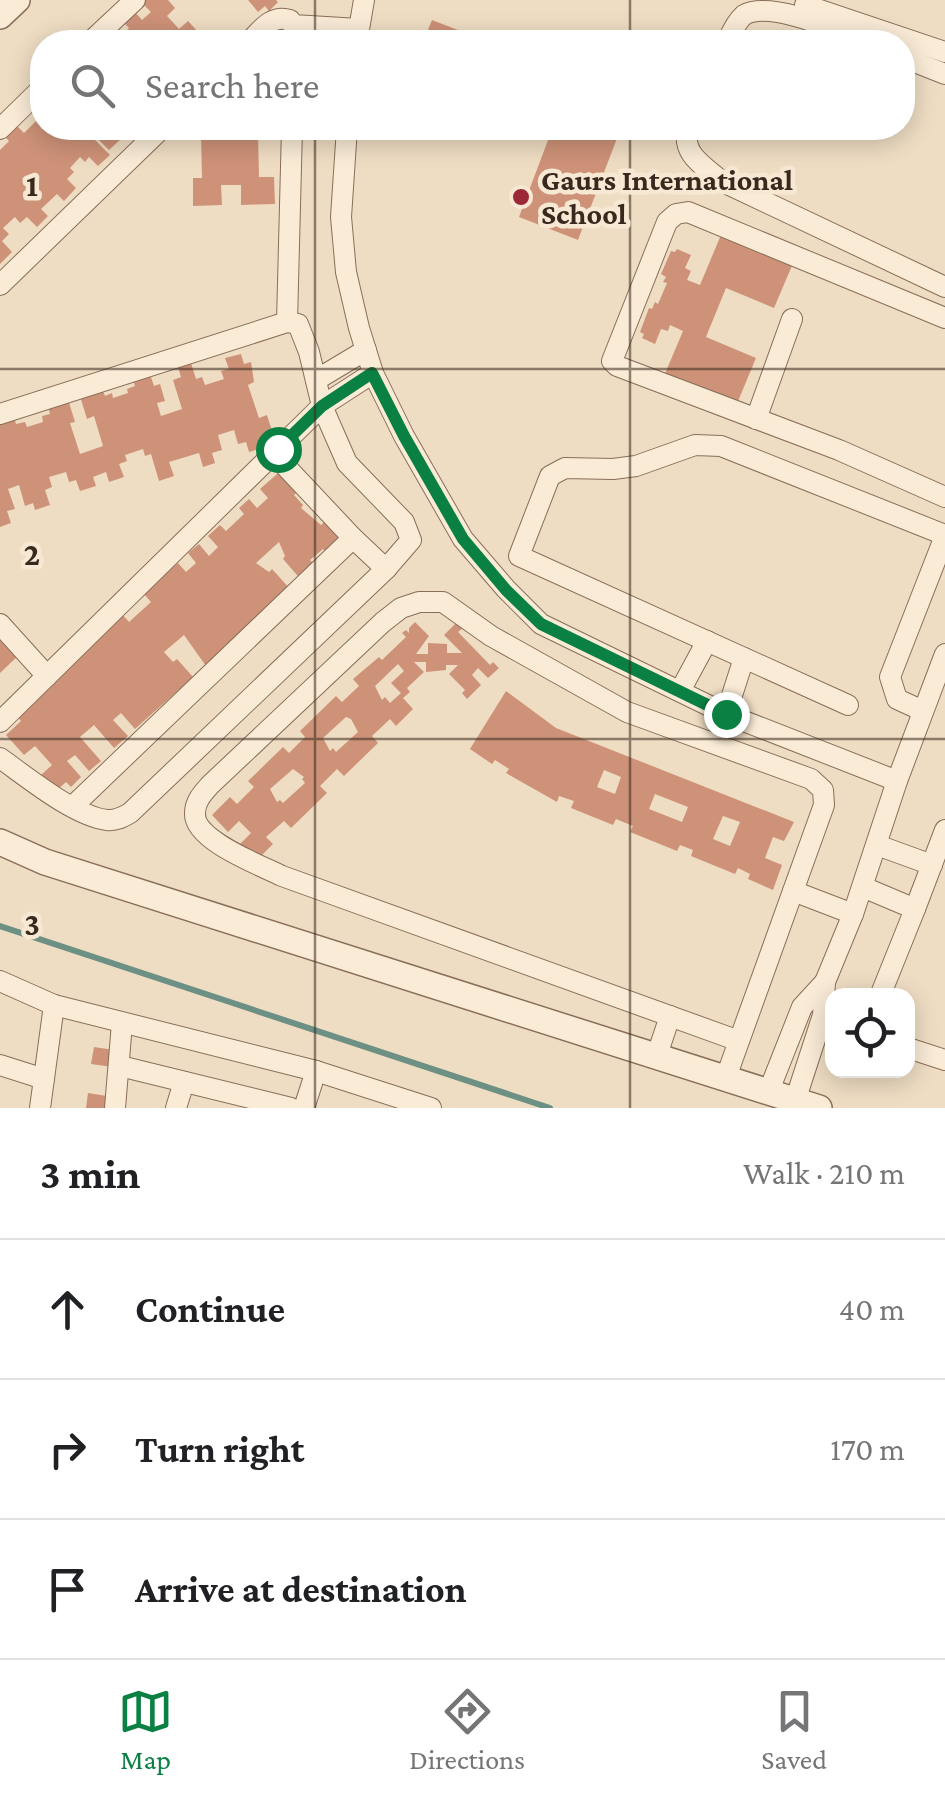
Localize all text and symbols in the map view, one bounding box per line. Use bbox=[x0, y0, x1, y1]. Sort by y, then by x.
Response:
search box bbox=[30, 30, 915, 140]
icon: search bbox=[65, 58, 120, 113]
text: Search here bbox=[145, 64, 319, 106]
place label: Gaurs International School bbox=[541, 163, 793, 230]
text: 1 bbox=[26, 167, 38, 203]
marker: Gaurs International School bbox=[510, 186, 532, 208]
route start bbox=[256, 427, 302, 473]
text: 2 bbox=[24, 536, 40, 572]
route end bbox=[704, 692, 750, 738]
text: 3 bbox=[24, 906, 40, 942]
map controls bbox=[825, 988, 915, 1078]
button: locate bbox=[825, 988, 915, 1078]
text: 3 min bbox=[40, 1150, 140, 1197]
text: Walk · 210 m bbox=[743, 1155, 905, 1191]
icon: ahead bbox=[40, 1282, 95, 1337]
text: Continue bbox=[135, 1288, 285, 1330]
text: 40 m bbox=[839, 1291, 905, 1327]
icon: right bbox=[40, 1422, 95, 1477]
text: Turn right bbox=[135, 1428, 304, 1470]
text: 170 m bbox=[830, 1431, 905, 1467]
icon: arrive bbox=[40, 1562, 95, 1617]
text: Arrive at destination bbox=[135, 1568, 467, 1610]
tab: Map bbox=[118, 1684, 173, 1775]
tab: Directions bbox=[409, 1684, 525, 1775]
tab: Saved bbox=[761, 1684, 827, 1775]

